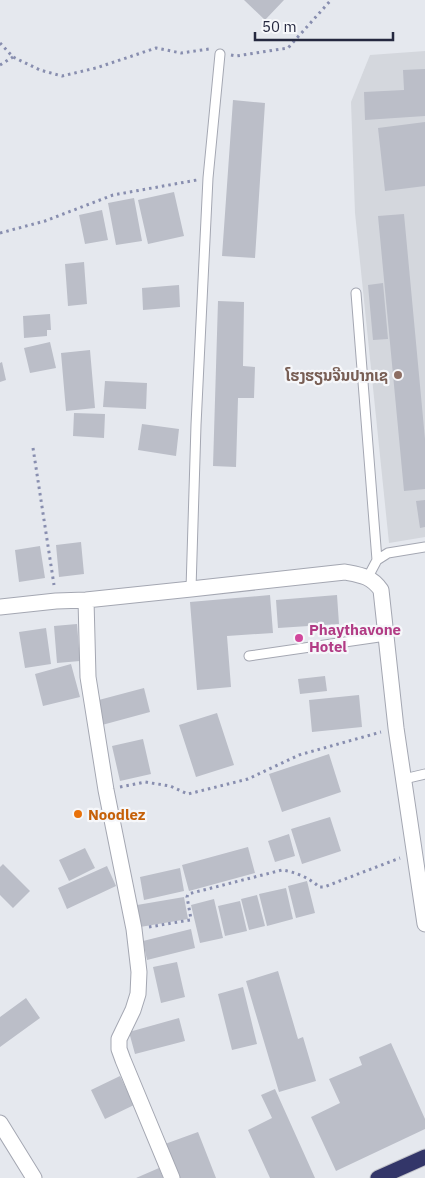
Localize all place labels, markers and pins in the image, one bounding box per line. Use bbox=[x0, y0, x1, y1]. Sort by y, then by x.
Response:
place label: ໂຮງຮຽນຈີນປາກເຊ bbox=[284, 366, 388, 385]
marker: ໂຮງຮຽນຈີນປາກເຊ bbox=[392, 369, 404, 381]
place label: Phaythavone Hotel bbox=[309, 620, 401, 656]
marker: Phaythavone Hotel bbox=[293, 632, 305, 644]
place label: Noodlez bbox=[88, 805, 146, 824]
marker: Noodlez bbox=[72, 808, 84, 820]

